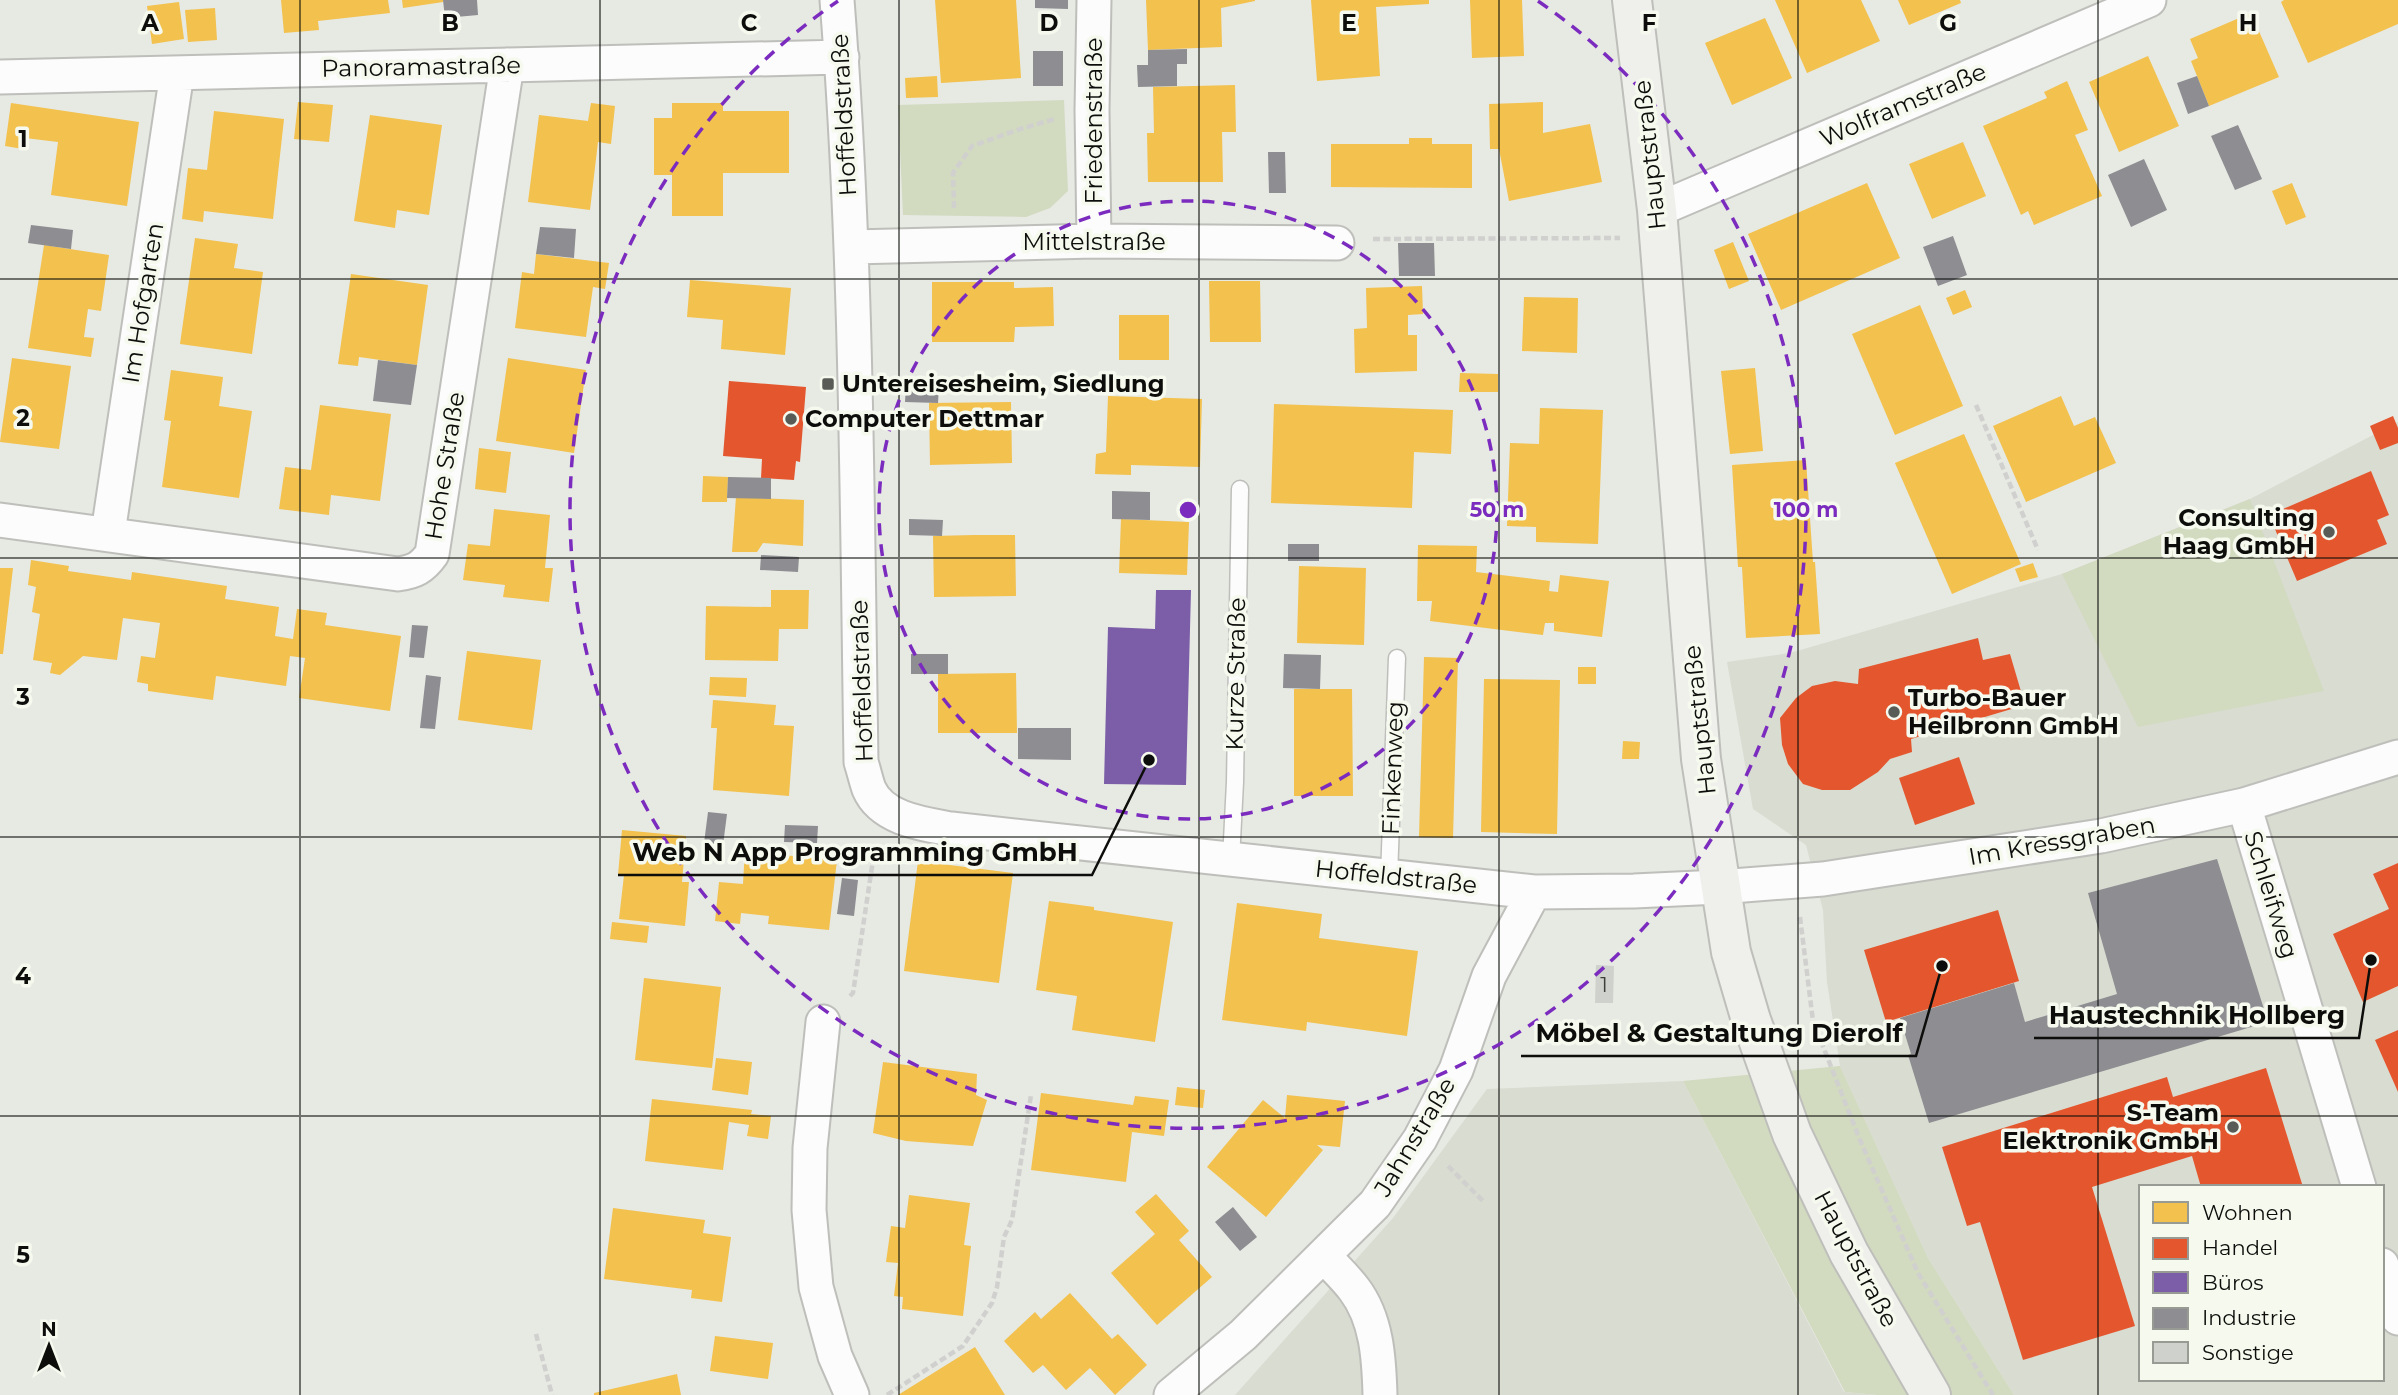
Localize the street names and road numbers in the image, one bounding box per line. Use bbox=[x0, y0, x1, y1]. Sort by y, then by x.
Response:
street label: Hoffeldstraße bbox=[825, 33, 862, 197]
street label: Friedenstraße bbox=[1079, 37, 1108, 205]
street label: Panoramastraße bbox=[321, 50, 521, 83]
street label: Wolframstraße bbox=[1815, 56, 1990, 153]
street label: Hauptstraße bbox=[1627, 79, 1672, 231]
street label: Im Hofgarten bbox=[116, 221, 170, 385]
street label: Mittelstraße bbox=[1022, 227, 1166, 256]
street label: Hohe Straße bbox=[418, 390, 471, 542]
street label: Kurze Straße bbox=[1220, 597, 1251, 751]
street label: Hoffeldstraße bbox=[844, 599, 879, 763]
street label: Hauptstraße bbox=[1677, 644, 1722, 796]
street label: Finkenweg bbox=[1376, 701, 1409, 835]
street label: Im Kressgraben bbox=[1966, 810, 2158, 871]
street label: Schleifweg bbox=[2238, 828, 2305, 962]
street label: Hoffeldstraße bbox=[1314, 854, 1478, 899]
street label: Jahnstraße bbox=[1367, 1072, 1461, 1202]
street label: Hauptstraße bbox=[1808, 1185, 1905, 1332]

